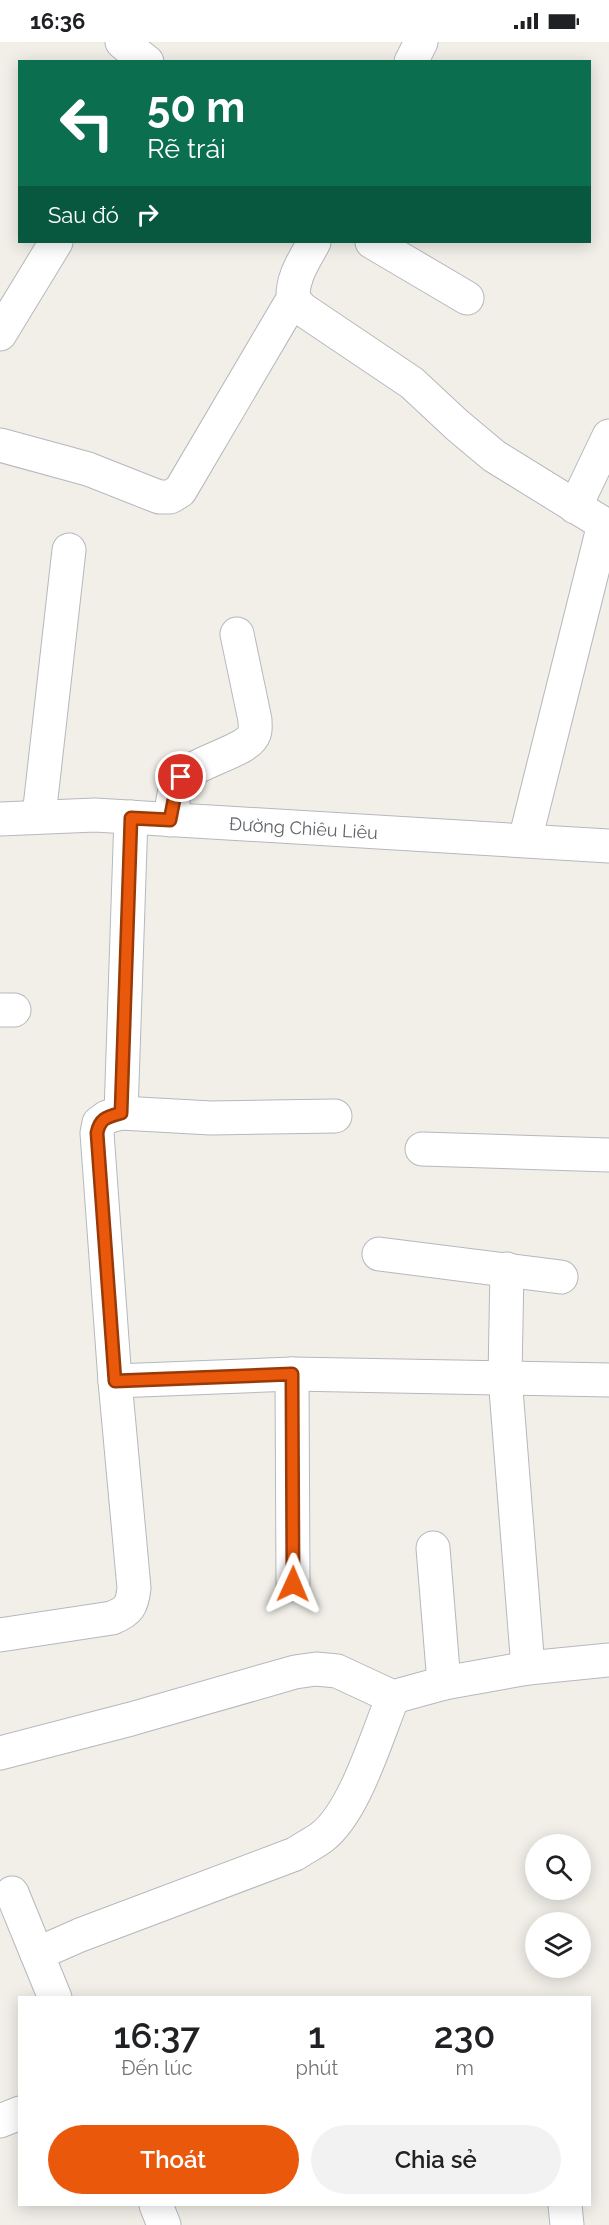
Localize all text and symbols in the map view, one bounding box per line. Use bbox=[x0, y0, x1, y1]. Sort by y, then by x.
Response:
text: 16:36 bbox=[30, 8, 85, 34]
text: 50 m bbox=[147, 83, 245, 132]
icon: left bbox=[48, 84, 126, 162]
text: Rẽ trái bbox=[147, 133, 226, 164]
icon: right bbox=[131, 198, 164, 231]
text: Sau đó bbox=[48, 202, 119, 228]
pin bbox=[155, 751, 206, 802]
icon: arrive bbox=[164, 760, 197, 793]
street label: Đường Chiêu Liêu bbox=[229, 813, 379, 843]
position arrow bbox=[261, 1552, 325, 1616]
map controls bbox=[525, 1834, 591, 1978]
button: search bbox=[525, 1834, 591, 1900]
button: layers bbox=[525, 1912, 591, 1978]
text: 16:37 bbox=[114, 2014, 200, 2056]
text: 1 bbox=[308, 2014, 325, 2056]
text: 230 bbox=[434, 2014, 495, 2056]
text: Đến lúc bbox=[121, 2056, 192, 2080]
text: phút bbox=[296, 2056, 338, 2080]
text: m bbox=[455, 2056, 474, 2080]
button: Thoát bbox=[48, 2125, 299, 2194]
button: Chia sẻ bbox=[311, 2125, 561, 2194]

